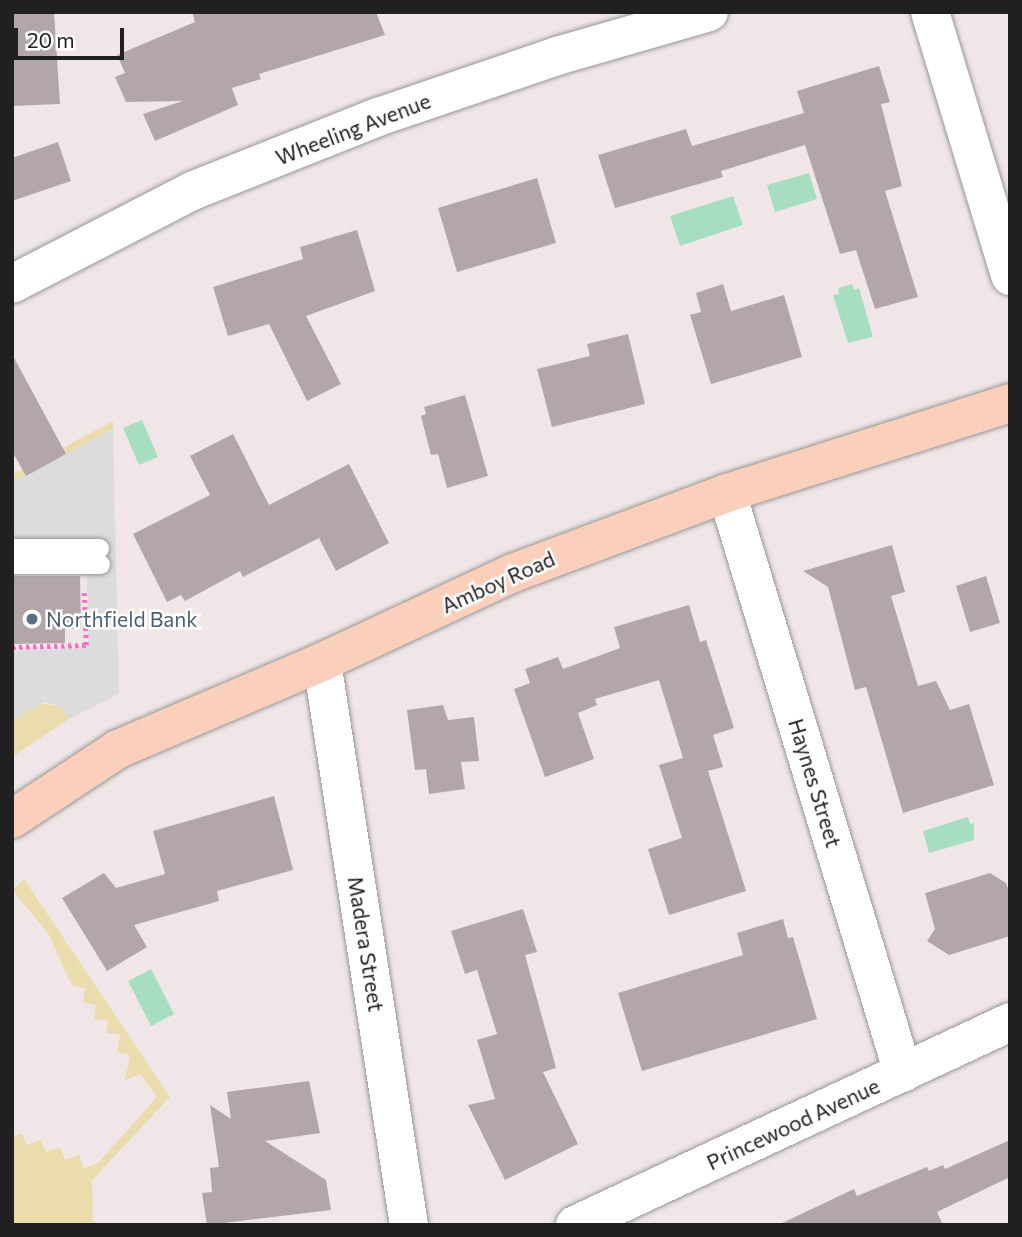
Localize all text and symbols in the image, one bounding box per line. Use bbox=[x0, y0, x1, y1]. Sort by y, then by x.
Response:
scale bar bbox=[18, 14, 128, 58]
text: 20 m bbox=[27, 27, 75, 52]
street label: Wheeling Avenue bbox=[272, 88, 434, 170]
street label: Amboy Road bbox=[437, 546, 559, 618]
place label: Northfield Bank bbox=[46, 606, 198, 632]
marker: Northfield Bank bbox=[24, 611, 40, 627]
street label: Haynes Street bbox=[783, 716, 847, 850]
street label: Madera Street bbox=[343, 875, 389, 1013]
street label: Princewood Avenue bbox=[703, 1073, 883, 1175]

